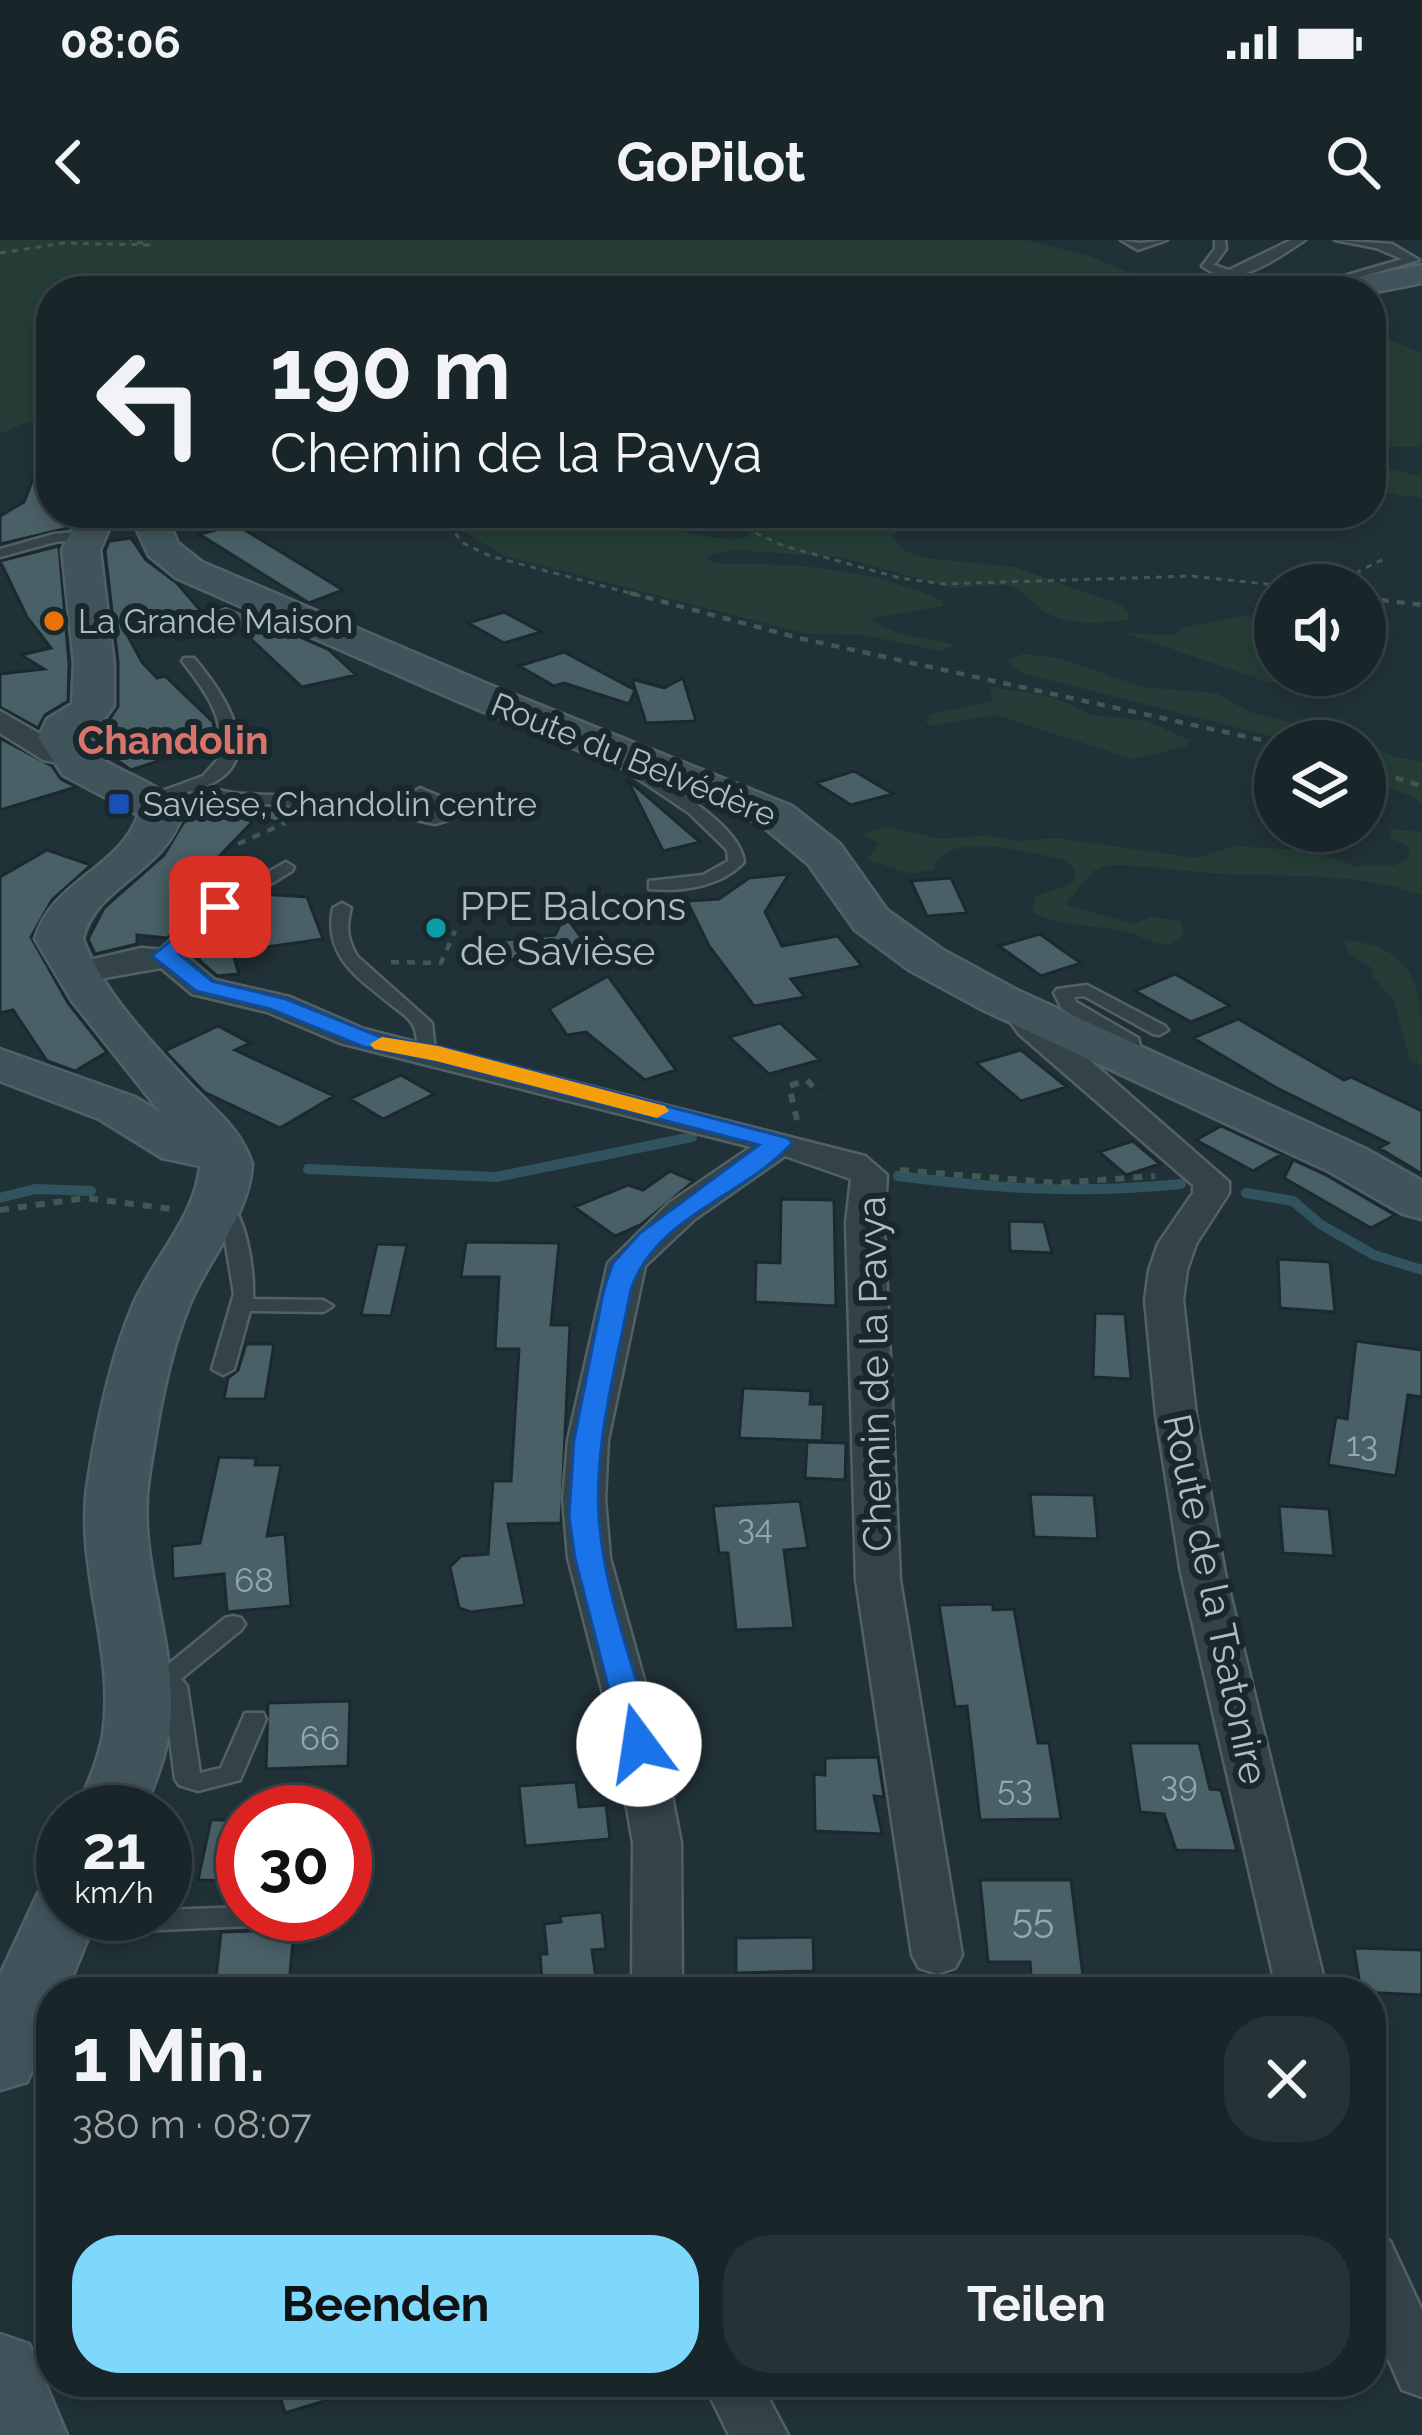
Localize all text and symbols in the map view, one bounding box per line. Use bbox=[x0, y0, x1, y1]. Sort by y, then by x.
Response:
text: 08:06 bbox=[60, 16, 181, 69]
icon: back bbox=[36, 129, 102, 195]
icon: search bbox=[1320, 129, 1386, 195]
text: GoPilot bbox=[617, 130, 805, 194]
text: 190 m bbox=[270, 320, 511, 419]
icon: left bbox=[72, 324, 228, 480]
text: Chemin de la Pavya bbox=[270, 421, 762, 485]
map controls bbox=[1254, 564, 1386, 852]
button: sound bbox=[1254, 564, 1386, 696]
place label: La Grande Maison bbox=[78, 602, 353, 641]
marker: La Grande Maison bbox=[41, 608, 67, 634]
street label: Route du Belvédère bbox=[486, 684, 782, 834]
district label: Chandolin bbox=[78, 717, 268, 763]
button: layers bbox=[1254, 720, 1386, 852]
place label: Savièse, Chandolin centre bbox=[143, 785, 537, 824]
marker: Savièse, Chandolin centre bbox=[106, 791, 132, 817]
pin bbox=[169, 856, 271, 958]
icon: arrive bbox=[187, 874, 253, 940]
place label: PPE Balcons de Savièse bbox=[460, 883, 686, 974]
marker: PPE Balcons de Savièse bbox=[423, 915, 449, 941]
street label: Chemin de la Pavya bbox=[848, 1196, 900, 1552]
street label: Route de la Tsatonire bbox=[1154, 1410, 1278, 1788]
house number: 13 bbox=[1346, 1425, 1378, 1464]
house number: 34 bbox=[737, 1508, 773, 1547]
house number: 68 bbox=[234, 1561, 274, 1600]
position arrow bbox=[576, 1681, 702, 1807]
house number: 66 bbox=[300, 1719, 340, 1758]
house number: 39 bbox=[1161, 1765, 1197, 1804]
house number: 53 bbox=[997, 1769, 1033, 1808]
speed limit sign: 30 bbox=[216, 1785, 372, 1941]
text: 21 bbox=[82, 1813, 146, 1883]
text: km/h bbox=[74, 1875, 154, 1910]
house number: 55 bbox=[1012, 1895, 1054, 1941]
text: 1 Min. bbox=[72, 2013, 265, 2098]
button: close bbox=[1224, 2016, 1350, 2142]
text: 380 m · 08:07 bbox=[72, 2101, 312, 2147]
button: Beenden bbox=[72, 2235, 699, 2373]
button: Teilen bbox=[723, 2235, 1350, 2373]

